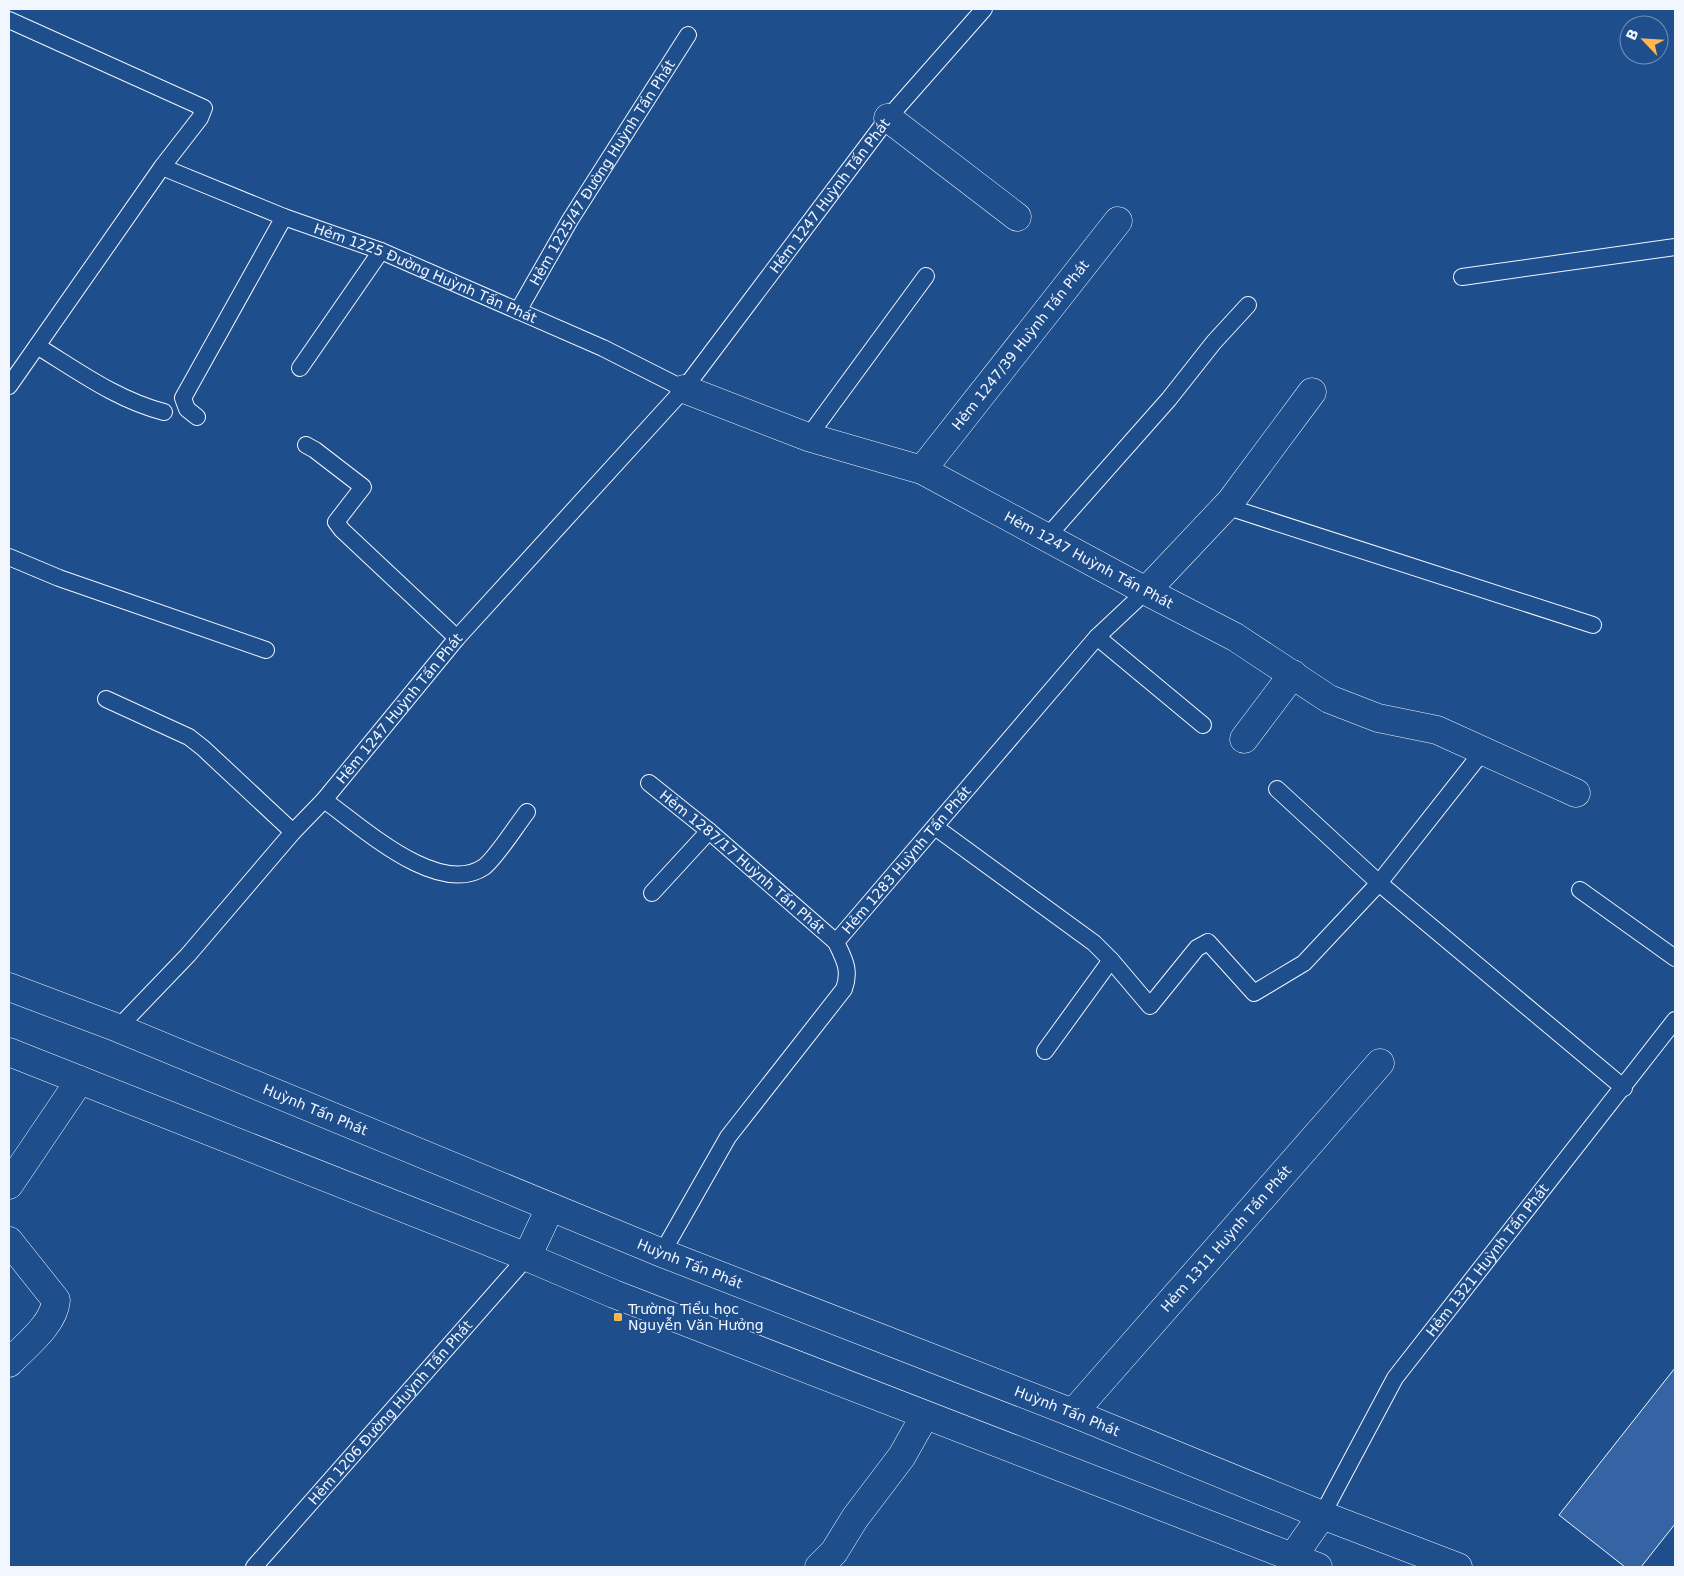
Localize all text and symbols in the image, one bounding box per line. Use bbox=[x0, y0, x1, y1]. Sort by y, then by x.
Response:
north arrow bbox=[1619, 15, 1669, 65]
text: B bbox=[1623, 26, 1642, 43]
street label: Hẻm 1225/47 Đường Huỳnh Tấn Phát bbox=[526, 56, 678, 288]
street label: Hẻm 1247 Huỳnh Tấn Phát bbox=[766, 115, 893, 276]
street label: Hẻm 1225 Đường Huỳnh Tấn Phát bbox=[312, 220, 540, 326]
street label: Hẻm 1247/39 Huỳnh Tấn Phát bbox=[949, 257, 1092, 433]
street label: Hẻm 1247 Huỳnh Tấn Phát bbox=[1002, 508, 1176, 612]
street label: Hẻm 1247 Huỳnh Tấn Phát bbox=[333, 630, 466, 787]
street label: Hẻm 1283 Huỳnh Tấn Phát bbox=[839, 782, 974, 937]
street label: Hẻm 1287/17 Huỳnh Tấn Phát bbox=[657, 787, 828, 937]
street label: Huỳnh Tấn Phát bbox=[261, 1081, 371, 1139]
street label: Hẻm 1311 Huỳnh Tấn Phát bbox=[1158, 1162, 1295, 1315]
street label: Hẻm 1321 Huỳnh Tấn Phát bbox=[1423, 1180, 1552, 1339]
street label: Huỳnh Tấn Phát bbox=[635, 1236, 745, 1292]
place label: Trường Tiểu học Nguyễn Văn Hưởng bbox=[627, 1301, 764, 1333]
marker: Trường Tiểu học Nguyễn Văn Hưởng bbox=[612, 1311, 624, 1323]
street label: Hẻm 1206 Đường Huỳnh Tấn Phát bbox=[305, 1317, 476, 1508]
street label: Huỳnh Tấn Phát bbox=[1012, 1383, 1122, 1439]

